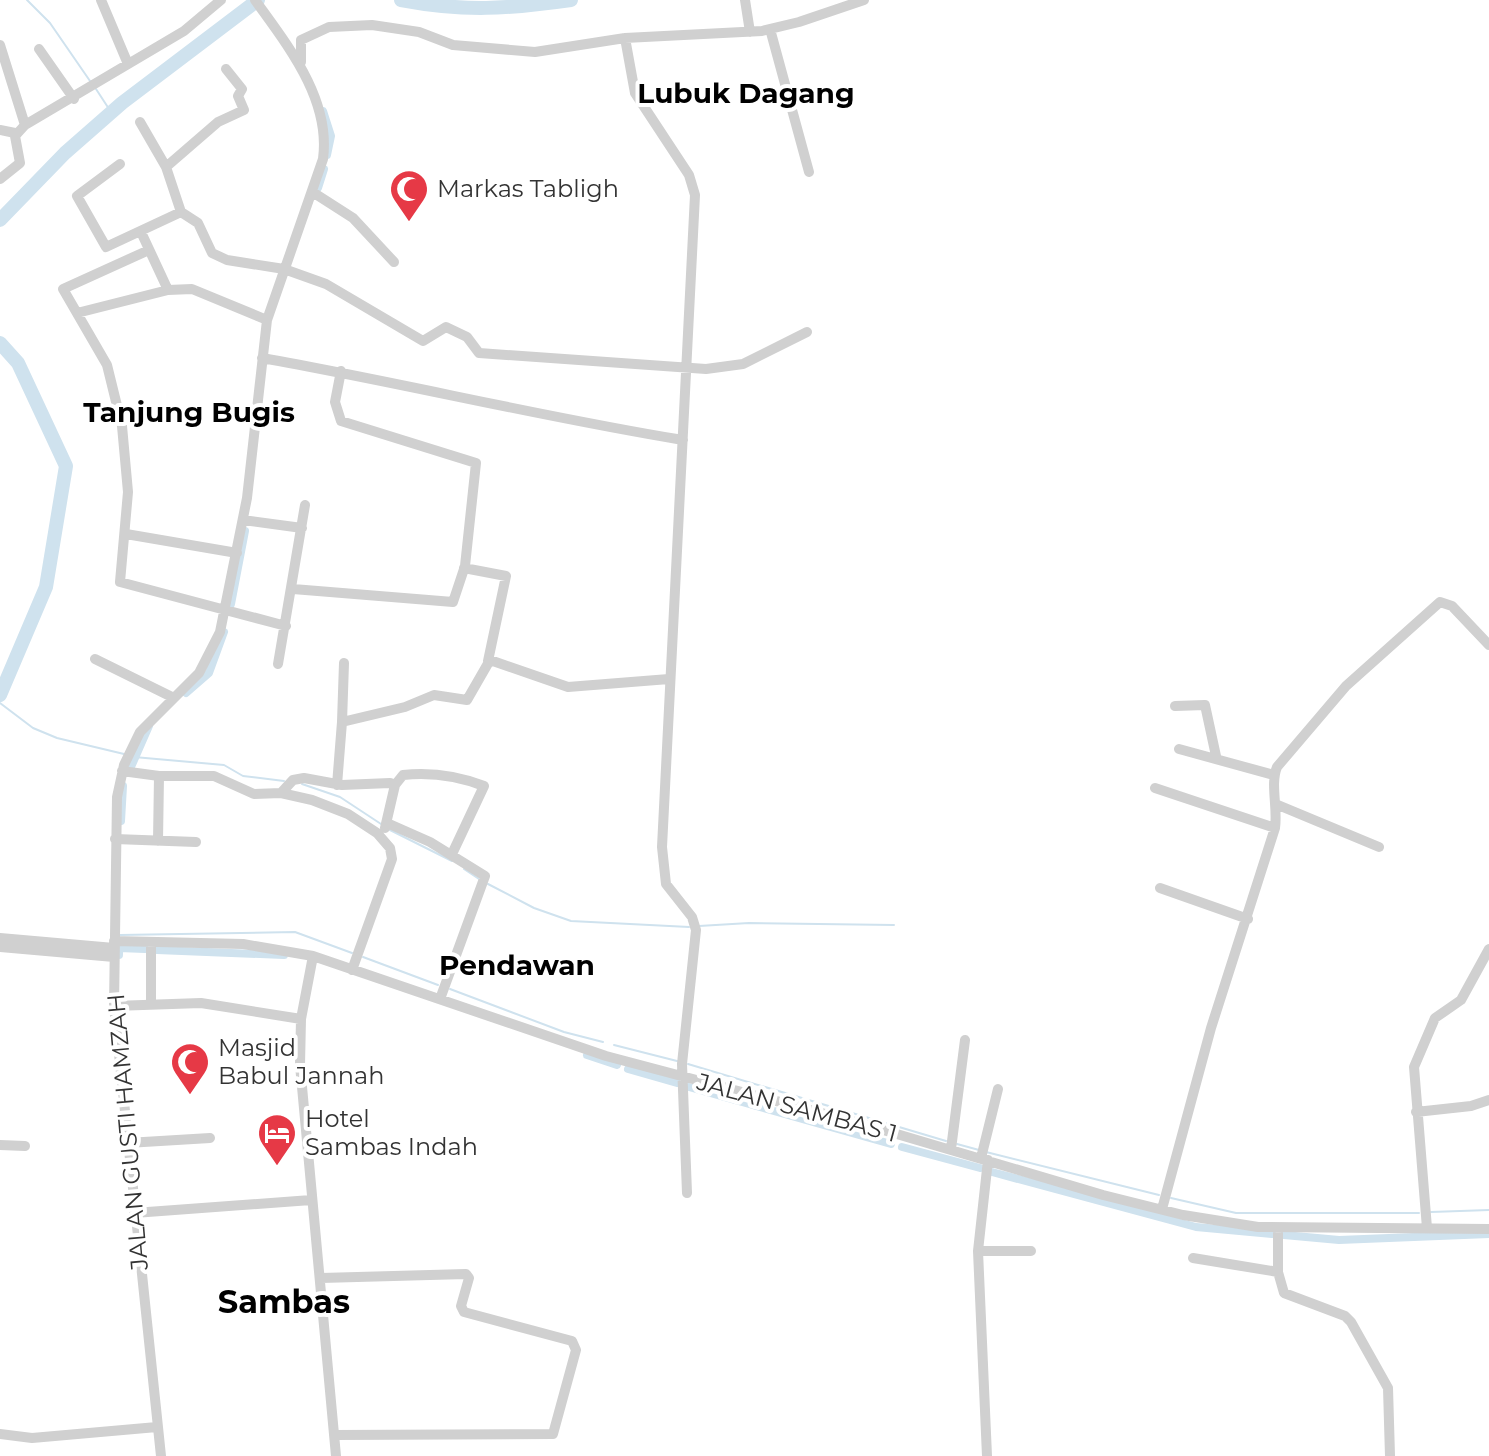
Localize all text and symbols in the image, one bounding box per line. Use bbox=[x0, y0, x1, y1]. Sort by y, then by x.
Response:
district label: Lubuk Dagang bbox=[637, 76, 855, 110]
mosque icon: Markas Tabligh bbox=[388, 168, 430, 223]
place label: Markas Tabligh bbox=[437, 174, 619, 203]
district label: Tanjung Bugis bbox=[83, 395, 295, 429]
district label: Pendawan bbox=[439, 948, 595, 982]
street label: JALAN GUSTI HAMZAH bbox=[101, 993, 154, 1272]
place label: Masjid Babul Jannah bbox=[218, 1033, 384, 1090]
mosque icon: Masjid Babul Jannah bbox=[169, 1041, 211, 1096]
street label: JALAN SAMBAS 1 bbox=[693, 1067, 900, 1148]
place label: Hotel Sambas Indah bbox=[305, 1104, 478, 1161]
hotel icon: Hotel Sambas Indah bbox=[256, 1112, 298, 1167]
district label: Sambas bbox=[218, 1282, 350, 1321]

